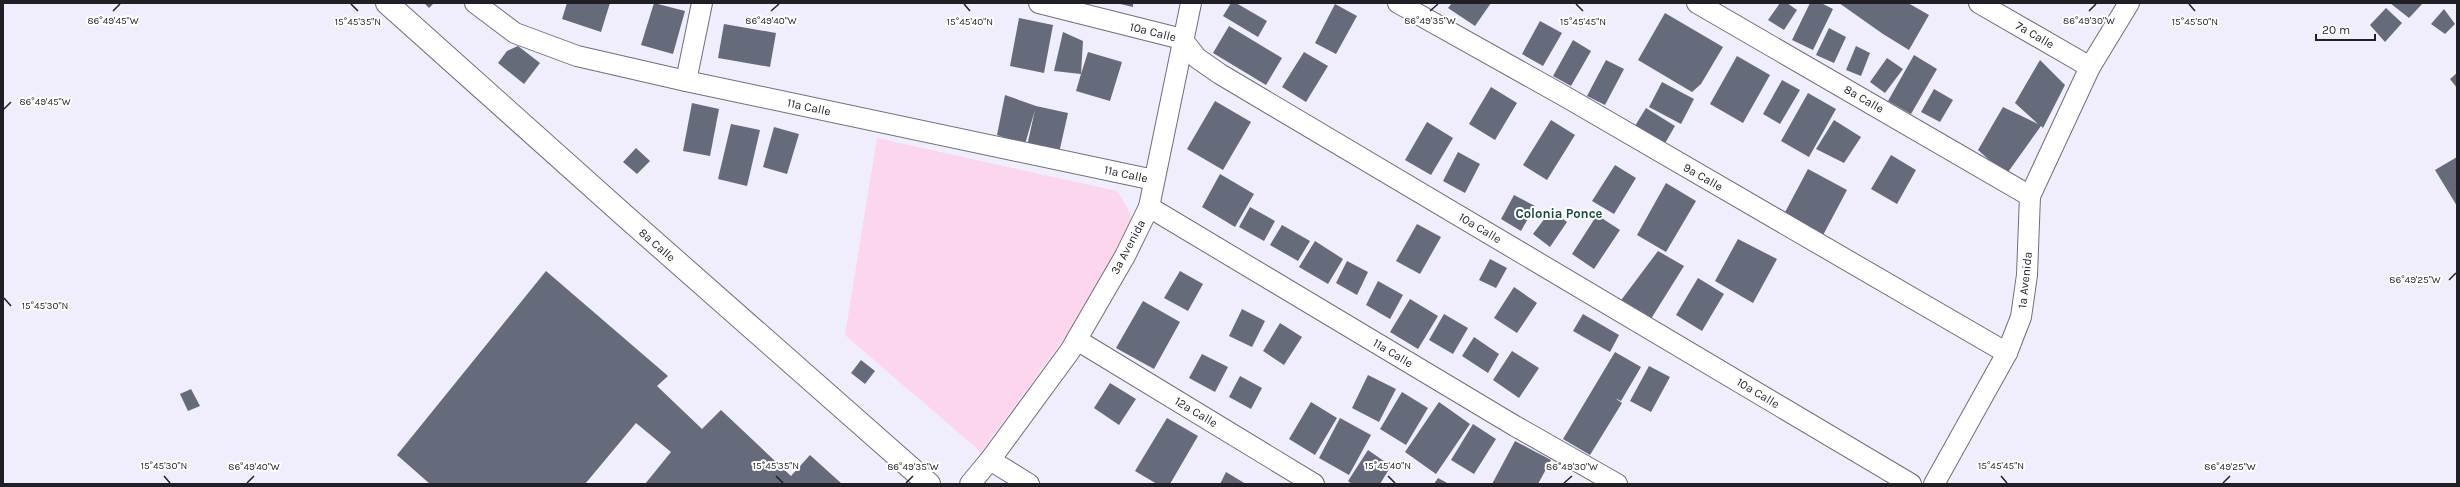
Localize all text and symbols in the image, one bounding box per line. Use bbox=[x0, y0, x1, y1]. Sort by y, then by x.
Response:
text: 86°49'45"W bbox=[87, 15, 139, 27]
text: 86°49'40"W bbox=[745, 15, 797, 27]
text: 86°49'35"W bbox=[1404, 15, 1456, 27]
text: 86°49'30"W bbox=[2063, 15, 2115, 27]
text: 15°45'35"N bbox=[335, 16, 381, 28]
text: 15°45'40"N bbox=[947, 16, 993, 28]
text: 15°45'45"N bbox=[1560, 16, 1606, 28]
text: 15°45'50"N bbox=[2172, 16, 2218, 28]
scale bar bbox=[2316, 16, 2375, 42]
street label: 7a Calle bbox=[2013, 18, 2057, 52]
street label: 10a Calle bbox=[1128, 19, 1178, 45]
text: 20 m bbox=[2322, 23, 2350, 37]
street label: 8a Calle bbox=[1842, 82, 1886, 116]
text: 86°49'45"W bbox=[19, 96, 71, 108]
street label: 11a Calle bbox=[786, 96, 832, 118]
street label: 9a Calle bbox=[1681, 160, 1725, 194]
street label: 11a Calle bbox=[1103, 163, 1149, 185]
district label: Colonia Ponce bbox=[1516, 206, 1603, 221]
street label: 10a Calle bbox=[1456, 210, 1504, 246]
street label: 3a Avenida bbox=[1108, 217, 1148, 277]
street label: 8a Calle bbox=[636, 225, 678, 265]
street label: 1a Avenida bbox=[2015, 251, 2035, 309]
text: 86°49'25"W bbox=[2389, 274, 2441, 286]
text: 15°45'30"N bbox=[22, 300, 68, 312]
street label: 11a Calle bbox=[1370, 336, 1416, 370]
street label: 10a Calle bbox=[1734, 375, 1782, 411]
street label: 12a Calle bbox=[1172, 394, 1220, 430]
text: 15°45'30"N bbox=[141, 460, 187, 472]
text: 15°45'35"N bbox=[753, 460, 799, 472]
text: 15°45'40"N bbox=[1365, 460, 1411, 472]
text: 15°45'45"N bbox=[1978, 460, 2024, 472]
text: 86°49'40"W bbox=[228, 461, 280, 473]
text: 86°49'35"W bbox=[887, 461, 939, 473]
text: 86°49'30"W bbox=[1546, 461, 1598, 473]
text: 86°49'25"W bbox=[2204, 461, 2256, 473]

